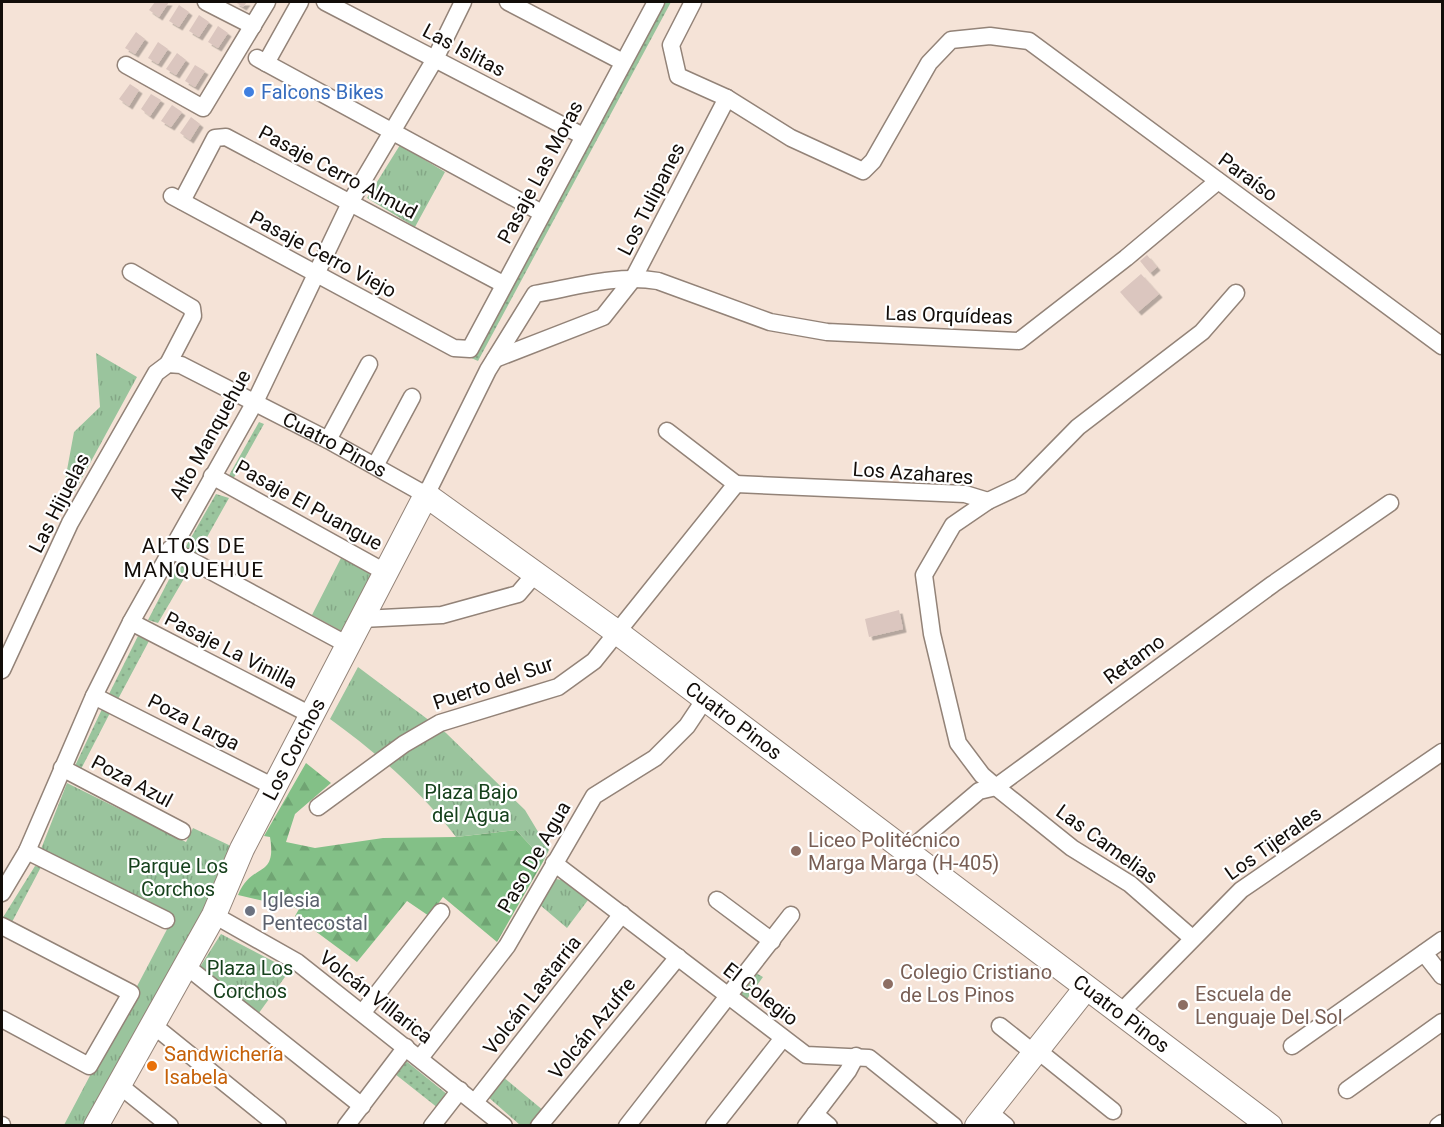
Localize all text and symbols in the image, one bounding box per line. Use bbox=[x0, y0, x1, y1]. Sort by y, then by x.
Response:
street label: Las Islitas bbox=[419, 18, 509, 82]
place label: Falcons Bikes bbox=[261, 80, 384, 104]
marker: Falcons Bikes bbox=[242, 85, 256, 99]
street label: Pasaje Las Moras bbox=[492, 96, 588, 248]
street label: Pasaje Cerro Almud bbox=[255, 120, 421, 224]
street label: Los Tulipanes bbox=[612, 139, 690, 259]
street label: Paraíso bbox=[1214, 147, 1282, 207]
street label: Pasaje Cerro Viejo bbox=[246, 205, 400, 303]
street label: Las Orquídeas bbox=[885, 301, 1013, 329]
street label: Alto Manquehue bbox=[164, 365, 256, 505]
street label: Cuatro Pinos bbox=[279, 407, 391, 482]
street label: Las Hijuelas bbox=[24, 449, 94, 557]
street label: Pasaje El Puangue bbox=[231, 455, 387, 555]
street label: Los Azahares bbox=[852, 457, 974, 489]
district label: ALTOS DE MANQUEHUE bbox=[123, 534, 265, 582]
street label: Pasaje La Vinilla bbox=[161, 606, 301, 694]
street label: Retamo bbox=[1099, 629, 1169, 689]
street label: Puerto del Sur bbox=[430, 651, 556, 715]
street label: Cuatro Pinos bbox=[681, 676, 787, 765]
street label: Poza Larga bbox=[144, 689, 244, 755]
street label: Los Corchos bbox=[257, 694, 330, 804]
street label: Poza Azul bbox=[87, 750, 177, 812]
park label: Plaza Bajo del Agua bbox=[424, 780, 518, 827]
street label: Paso De Agua bbox=[492, 797, 576, 917]
street label: Las Camelias bbox=[1051, 799, 1163, 889]
street label: Los Tijerales bbox=[1220, 801, 1326, 885]
place label: Liceo Politécnico Marga Marga (H-405) bbox=[808, 828, 999, 875]
marker: Liceo Politécnico Marga Marga (H-405) bbox=[789, 844, 803, 858]
park label: Parque Los Corchos bbox=[128, 854, 228, 901]
place label: Iglesia Pentecostal bbox=[262, 888, 368, 935]
marker: Iglesia Pentecostal bbox=[243, 904, 257, 918]
street label: Volcán Lastarria bbox=[478, 931, 586, 1059]
street label: Volcán Villarica bbox=[315, 945, 437, 1049]
park label: Plaza Los Corchos bbox=[207, 956, 293, 1003]
street label: El Colegio bbox=[719, 957, 803, 1031]
place label: Colegio Cristiano de Los Pinos bbox=[900, 960, 1052, 1007]
street label: Cuatro Pinos bbox=[1068, 969, 1174, 1058]
street label: Volcán Azufre bbox=[544, 972, 640, 1084]
marker: Colegio Cristiano de Los Pinos bbox=[881, 977, 895, 991]
place label: Escuela de Lenguaje Del Sol bbox=[1195, 982, 1343, 1029]
marker: Escuela de Lenguaje Del Sol bbox=[1176, 998, 1190, 1012]
place label: Sandwichería Isabela bbox=[164, 1042, 284, 1089]
marker: Sandwichería Isabela bbox=[145, 1059, 159, 1073]

